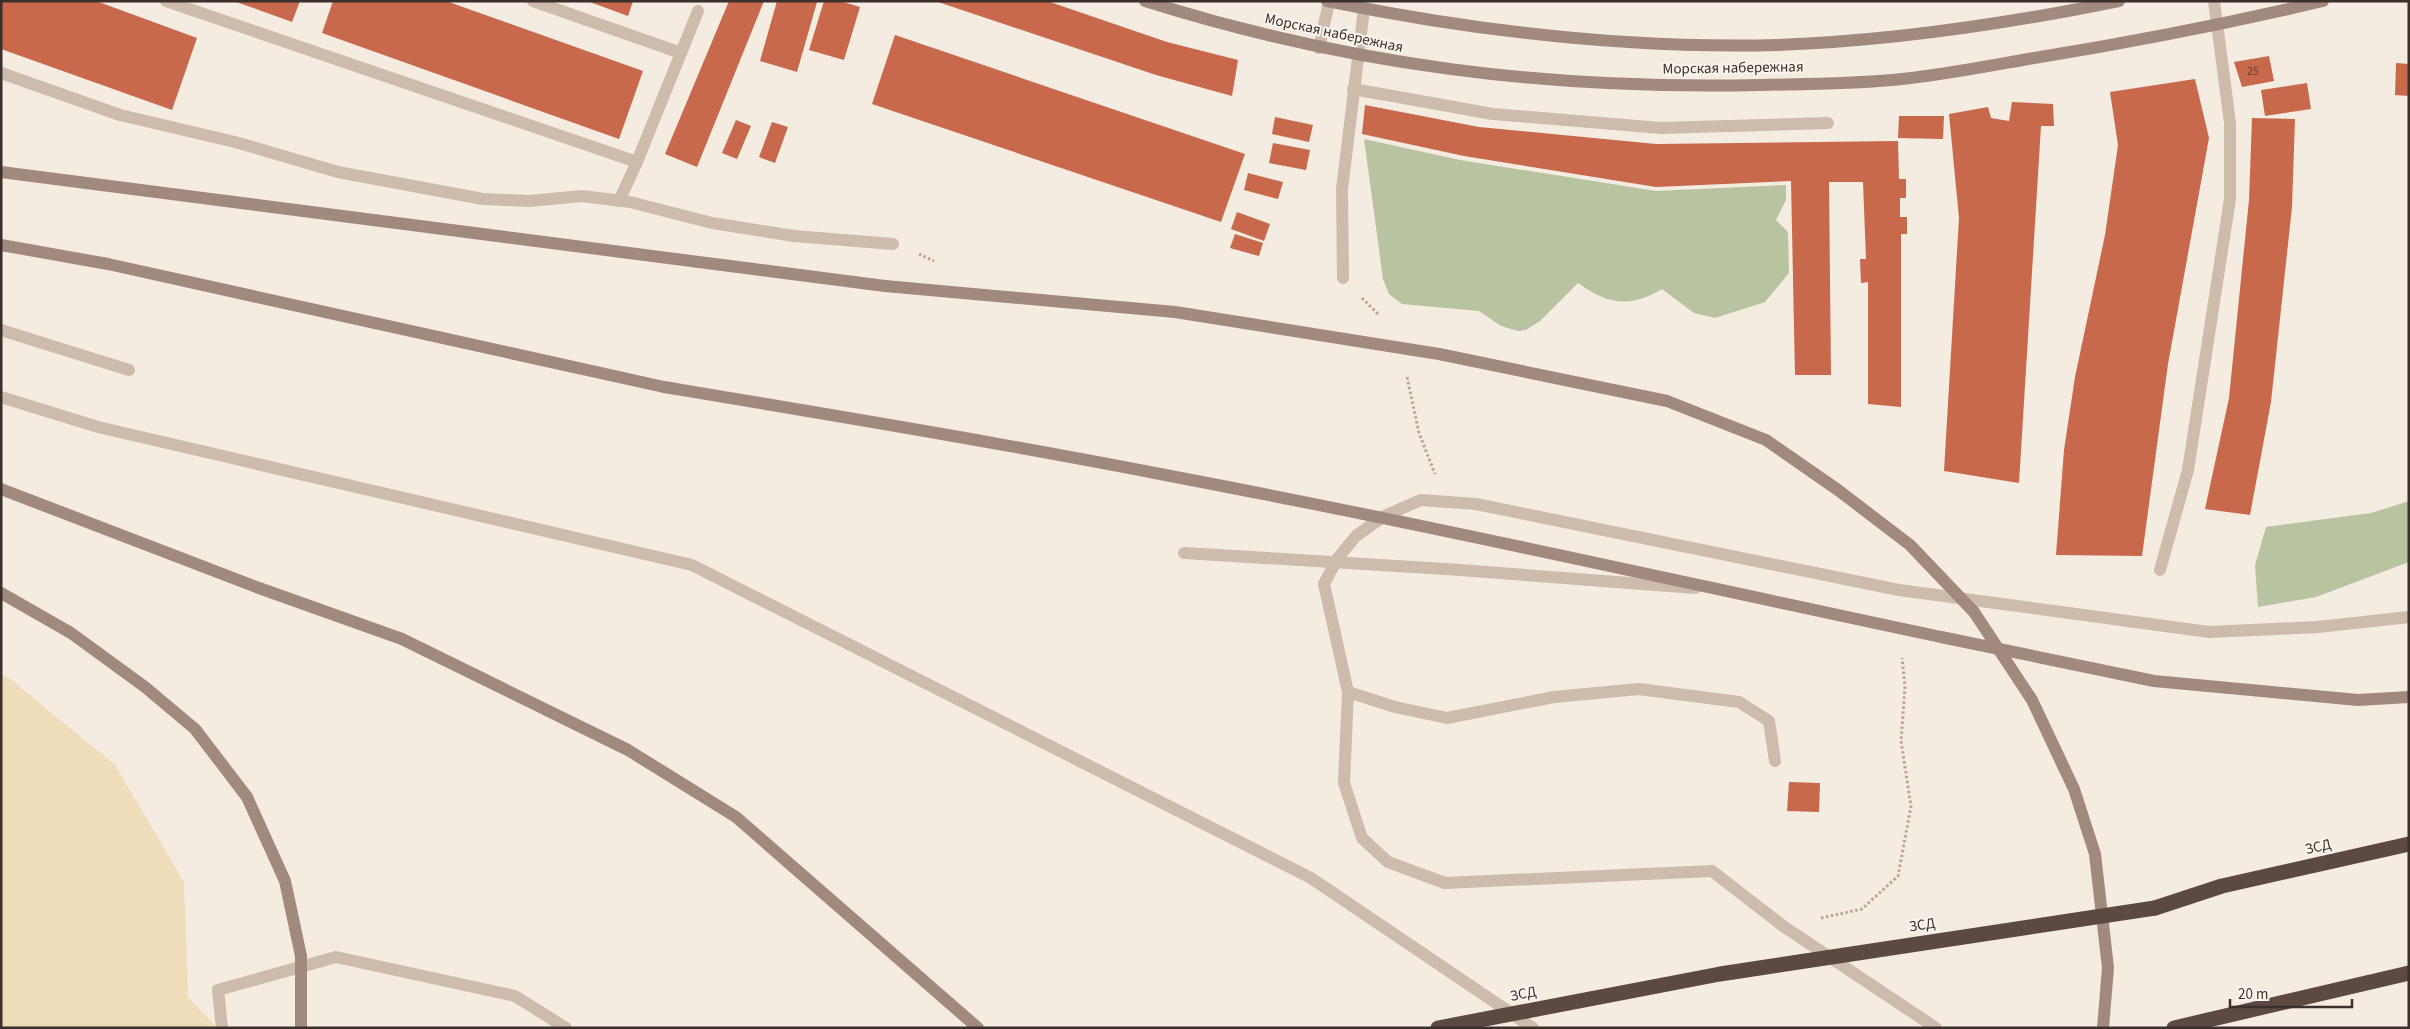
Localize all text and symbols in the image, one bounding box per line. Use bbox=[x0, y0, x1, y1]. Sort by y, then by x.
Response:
street label: Морская набережная bbox=[1263, 8, 1405, 58]
street label: Морская набережная bbox=[1662, 56, 1804, 80]
house number: 25 bbox=[2247, 63, 2259, 80]
street label: ЗСД bbox=[2303, 834, 2334, 860]
street label: ЗСД bbox=[1907, 912, 1937, 937]
scale bar bbox=[2230, 976, 2352, 1008]
street label: ЗСД bbox=[1508, 981, 1538, 1007]
text: 20 m bbox=[2238, 984, 2268, 1005]

